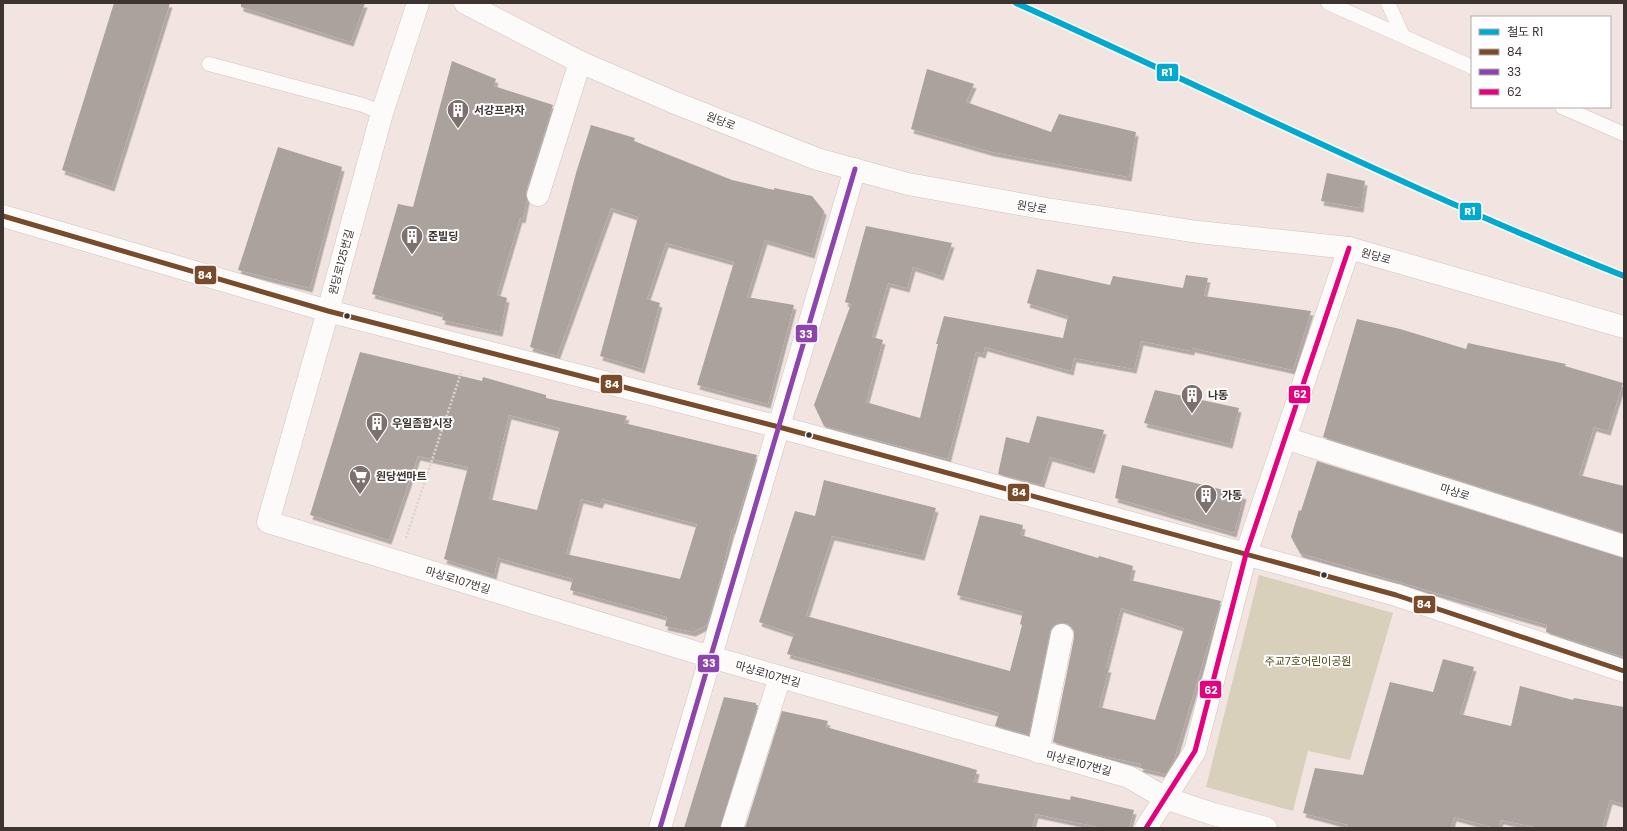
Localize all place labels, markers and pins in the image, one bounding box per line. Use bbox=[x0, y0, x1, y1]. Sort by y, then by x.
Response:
building icon: 서강프라자 bbox=[445, 97, 471, 130]
place label: 서강프라자 bbox=[474, 102, 525, 118]
building icon: 준빌딩 bbox=[399, 223, 425, 256]
place label: 준빌딩 bbox=[428, 228, 458, 244]
unlabelled marker bbox=[342, 311, 352, 321]
building icon: 나동 bbox=[1179, 382, 1205, 415]
place label: 나동 bbox=[1208, 387, 1228, 403]
building icon: 우일좀합시장 bbox=[364, 410, 390, 443]
place label: 우일좀합시장 bbox=[392, 415, 453, 431]
unlabelled marker bbox=[804, 430, 814, 440]
supermarket icon: 원당썬마트 bbox=[347, 463, 373, 496]
place label: 원당썬마트 bbox=[376, 468, 427, 484]
building icon: 가동 bbox=[1193, 482, 1219, 515]
place label: 가동 bbox=[1222, 487, 1242, 503]
unlabelled marker bbox=[1319, 570, 1329, 580]

